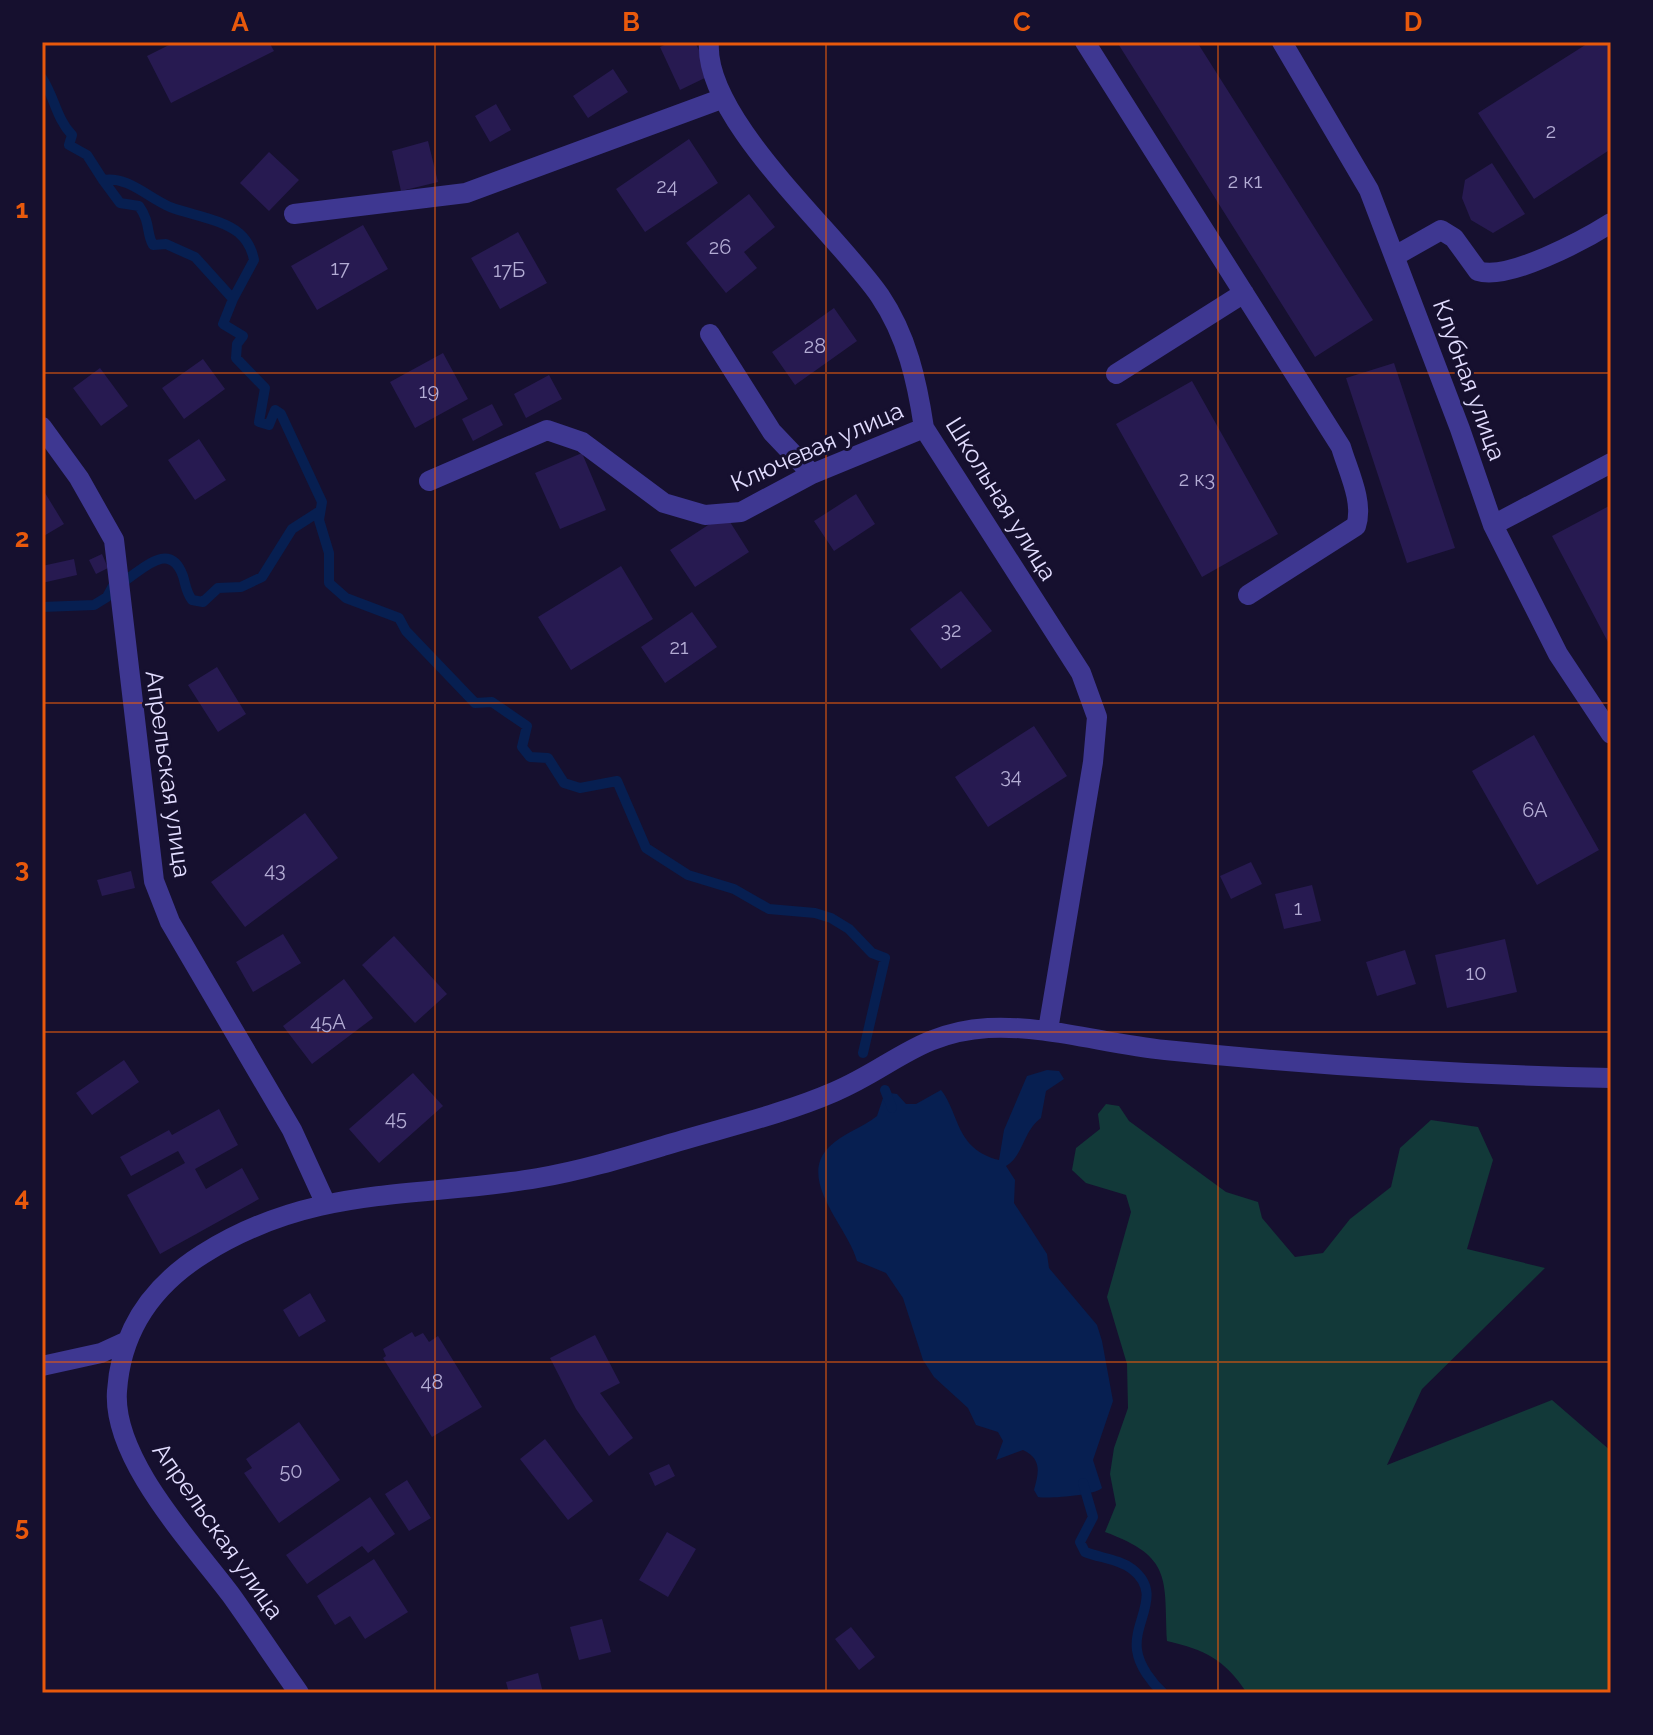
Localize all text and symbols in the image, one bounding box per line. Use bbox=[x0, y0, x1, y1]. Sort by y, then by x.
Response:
text: A bbox=[231, 7, 249, 37]
text: B bbox=[622, 7, 640, 37]
text: C bbox=[1013, 7, 1031, 37]
text: D bbox=[1404, 7, 1422, 37]
house number: 2 bbox=[1546, 119, 1556, 143]
house number: 2 к1 bbox=[1228, 169, 1263, 193]
house number: 24 bbox=[656, 174, 678, 198]
text: 1 bbox=[16, 194, 29, 224]
house number: 26 bbox=[709, 235, 731, 259]
house number: 17 bbox=[330, 256, 350, 280]
house number: 17Б bbox=[493, 258, 525, 282]
street label: Клубная улица bbox=[1427, 295, 1512, 464]
house number: 28 bbox=[804, 334, 826, 358]
house number: 19 bbox=[419, 379, 439, 403]
street label: Ключевая улица bbox=[726, 396, 908, 498]
street label: Школьная улица bbox=[940, 412, 1063, 586]
house number: 2 к3 bbox=[1179, 467, 1215, 491]
text: 2 bbox=[15, 523, 29, 553]
house number: 32 bbox=[940, 618, 962, 642]
house number: 21 bbox=[670, 635, 689, 659]
street label: Апрельская улица bbox=[140, 669, 197, 879]
house number: 34 bbox=[1000, 764, 1022, 788]
house number: 6А bbox=[1522, 798, 1548, 822]
text: 3 bbox=[15, 853, 29, 883]
house number: 43 bbox=[264, 858, 286, 882]
house number: 1 bbox=[1294, 896, 1303, 920]
house number: 10 bbox=[1466, 961, 1486, 985]
house number: 45А bbox=[310, 1010, 346, 1034]
house number: 45 bbox=[385, 1106, 407, 1130]
text: 4 bbox=[15, 1182, 29, 1212]
house number: 48 bbox=[421, 1370, 443, 1394]
street label: Апрельская улица bbox=[147, 1437, 290, 1624]
house number: 50 bbox=[279, 1459, 303, 1483]
text: 5 bbox=[15, 1511, 29, 1541]

